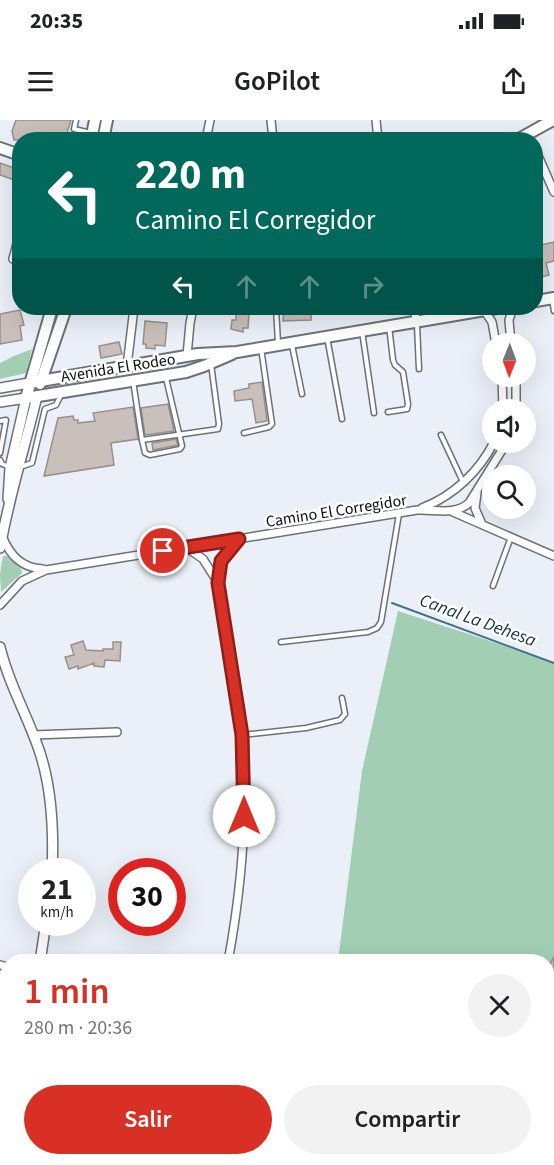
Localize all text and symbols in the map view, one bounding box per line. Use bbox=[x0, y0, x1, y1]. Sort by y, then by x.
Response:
text: 20:35 bbox=[30, 5, 83, 37]
text: GoPilot bbox=[234, 62, 320, 101]
icon: menu bbox=[24, 65, 57, 98]
icon: share bbox=[497, 65, 530, 98]
text: 220 m bbox=[135, 145, 246, 205]
icon: left bbox=[36, 156, 114, 234]
text: Camino El Corregidor bbox=[135, 201, 375, 240]
icon: left bbox=[167, 270, 200, 303]
icon: ahead bbox=[230, 270, 263, 303]
icon: ahead bbox=[293, 270, 326, 303]
icon: right bbox=[356, 270, 389, 303]
north arrow bbox=[482, 333, 536, 387]
map controls bbox=[482, 333, 536, 519]
street label: Avenida El Rodeo bbox=[59, 348, 177, 388]
button: sound bbox=[482, 399, 536, 453]
button: search bbox=[482, 465, 536, 519]
street label: Camino El Corregidor bbox=[264, 489, 409, 533]
pin bbox=[137, 525, 188, 576]
icon: arrive bbox=[146, 534, 179, 567]
water label: Canal La Dehesa bbox=[416, 588, 540, 653]
position arrow bbox=[212, 784, 276, 848]
speed limit sign: 30 bbox=[108, 858, 186, 936]
text: 21 bbox=[41, 868, 73, 911]
text: km/h bbox=[40, 902, 74, 923]
text: 1 min bbox=[24, 966, 110, 1017]
button: close bbox=[468, 974, 531, 1037]
text: 280 m · 20:36 bbox=[24, 1014, 132, 1042]
button: Salir bbox=[24, 1085, 272, 1154]
button: Compartir bbox=[284, 1085, 531, 1154]

